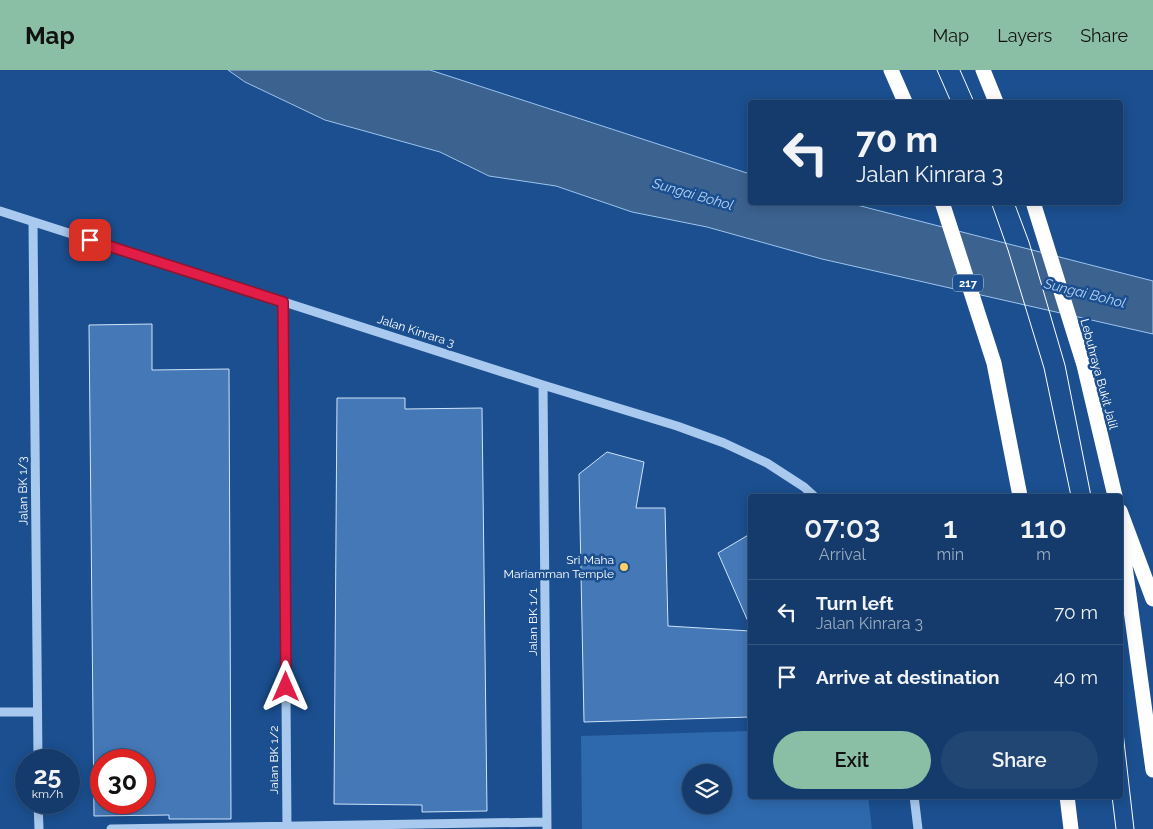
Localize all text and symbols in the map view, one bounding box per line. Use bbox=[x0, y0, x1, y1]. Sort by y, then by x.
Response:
text: Map bbox=[25, 21, 75, 50]
text: Map bbox=[933, 25, 969, 46]
text: Layers bbox=[997, 25, 1052, 46]
text: Share bbox=[1080, 25, 1128, 46]
text: 70 m bbox=[856, 119, 938, 160]
icon: left bbox=[773, 120, 838, 185]
text: Jalan Kinrara 3 bbox=[856, 161, 1003, 187]
water label: Sungai Bohol bbox=[650, 175, 736, 213]
pin bbox=[69, 219, 111, 261]
icon: arrive bbox=[76, 226, 104, 254]
road number: 217 bbox=[953, 274, 983, 292]
water label: Sungai Bohol bbox=[1042, 275, 1128, 311]
street label: Jalan Kinrara 3 bbox=[376, 312, 456, 350]
street label: Lebuhraya Bukit Jalil bbox=[1077, 317, 1121, 432]
street label: Jalan BK 1/3 bbox=[15, 456, 31, 526]
text: 07:03 bbox=[804, 510, 881, 545]
text: 1 bbox=[943, 510, 957, 545]
text: 110 bbox=[1020, 510, 1067, 545]
text: Arrival bbox=[819, 545, 866, 564]
text: min bbox=[937, 545, 964, 564]
text: m bbox=[1036, 545, 1051, 564]
place label: Sri Maha Mariamman Temple bbox=[504, 553, 614, 581]
marker: Sri Maha Mariamman Temple bbox=[618, 561, 630, 573]
street label: Jalan BK 1/1 bbox=[526, 588, 540, 656]
text: Turn left bbox=[816, 592, 893, 614]
icon: left bbox=[773, 598, 801, 626]
text: 70 m bbox=[1054, 601, 1098, 623]
text: Jalan Kinrara 3 bbox=[816, 614, 923, 633]
position arrow bbox=[259, 660, 311, 712]
icon: arrive bbox=[773, 663, 801, 691]
text: Arrive at destination bbox=[816, 666, 1000, 688]
text: 40 m bbox=[1054, 666, 1098, 688]
street label: Jalan BK 1/2 bbox=[267, 725, 281, 795]
button: Exit bbox=[773, 731, 931, 789]
button: Share bbox=[941, 731, 1098, 789]
speed limit sign: 30 bbox=[90, 749, 155, 814]
text: 25 bbox=[34, 760, 61, 790]
map controls bbox=[682, 764, 732, 814]
button: layers bbox=[682, 764, 732, 814]
text: km/h bbox=[32, 787, 63, 801]

